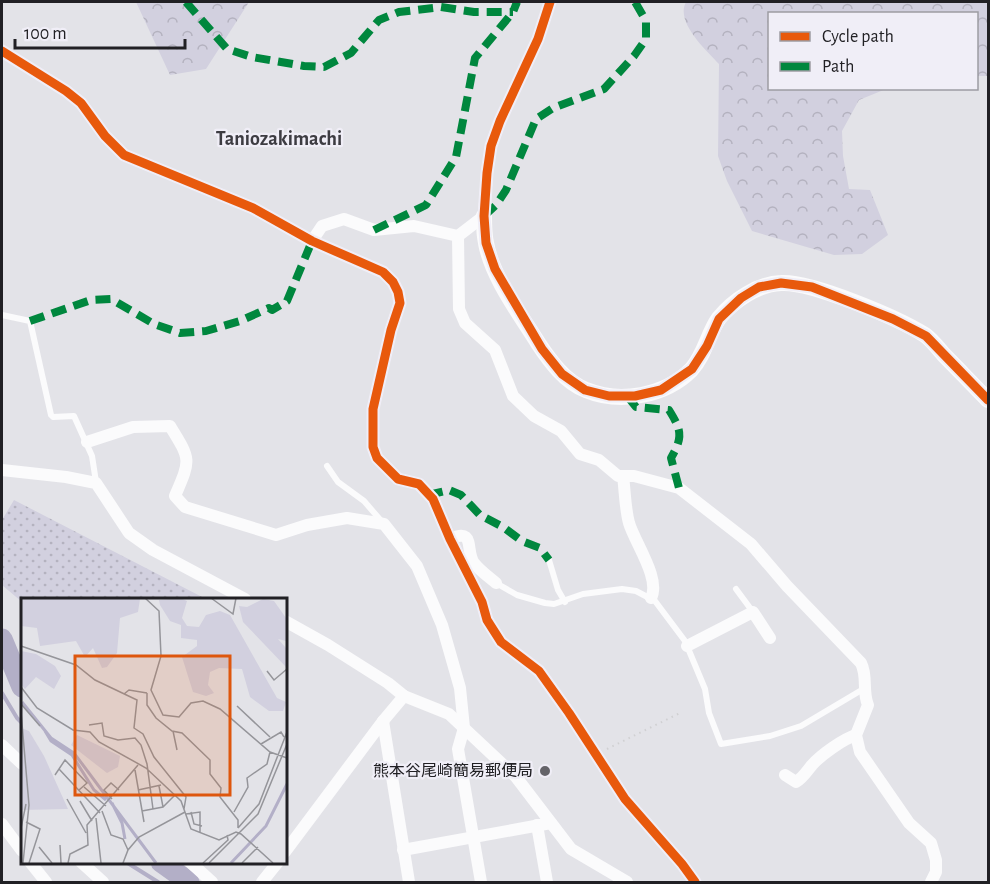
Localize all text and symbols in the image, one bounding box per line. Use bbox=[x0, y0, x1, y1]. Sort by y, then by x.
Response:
scale bar bbox=[15, 12, 184, 50]
legend bbox=[768, 12, 978, 90]
text: 100 m bbox=[24, 25, 67, 43]
text: Cycle path bbox=[822, 28, 894, 46]
text: Path bbox=[822, 58, 854, 76]
district label: Taniozakimachi bbox=[216, 129, 342, 149]
inset map bbox=[21, 598, 286, 863]
place label: 熊本谷尾崎簡易郵便局 bbox=[373, 762, 533, 779]
marker: 熊本谷尾崎簡易郵便局 bbox=[538, 764, 552, 778]

